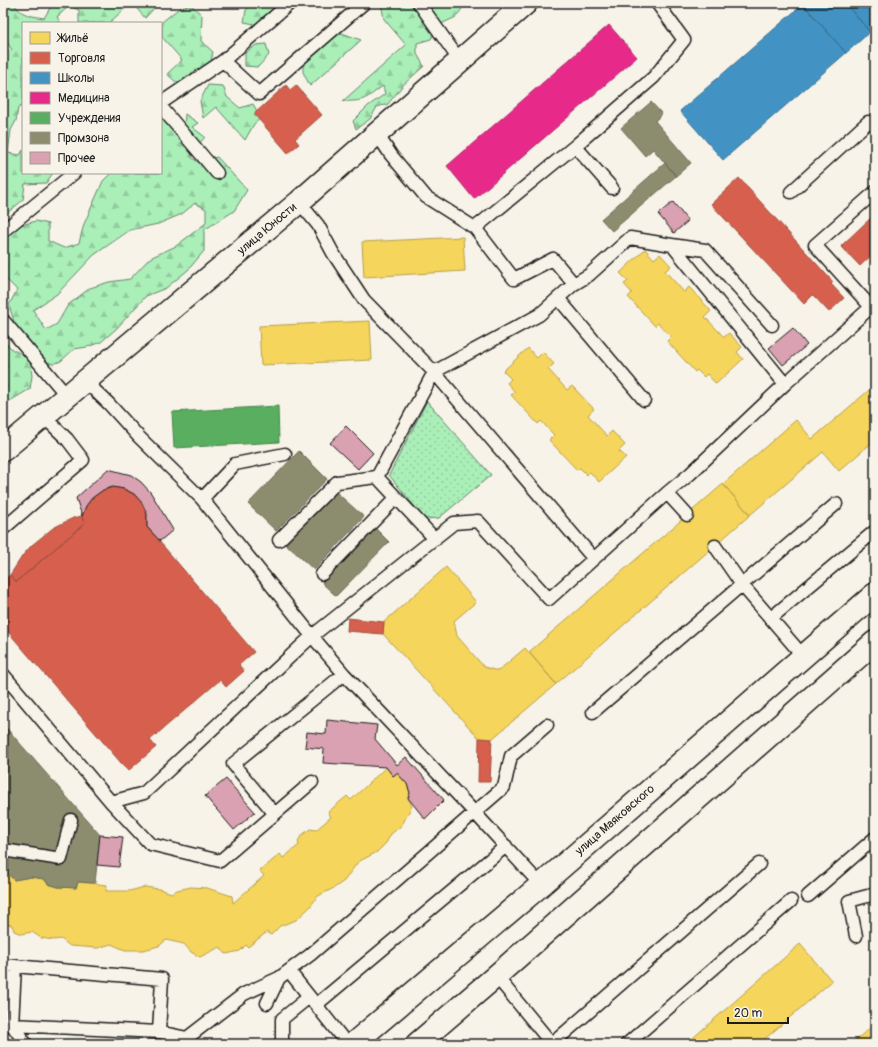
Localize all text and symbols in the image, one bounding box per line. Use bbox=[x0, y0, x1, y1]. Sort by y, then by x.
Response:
legend bbox=[22, 22, 162, 174]
text: Жильё bbox=[56, 31, 89, 46]
text: Торговля bbox=[58, 51, 106, 66]
text: Школы bbox=[58, 71, 95, 86]
text: Медицина bbox=[58, 91, 110, 106]
text: Учреждения bbox=[58, 111, 121, 126]
text: Промзона bbox=[58, 131, 109, 146]
text: Прочее bbox=[58, 151, 95, 166]
street label: улица Юности bbox=[234, 200, 300, 259]
street label: улица Маяковского bbox=[572, 781, 658, 859]
scale bar bbox=[728, 999, 788, 1025]
text: 20 m bbox=[734, 1006, 763, 1021]

